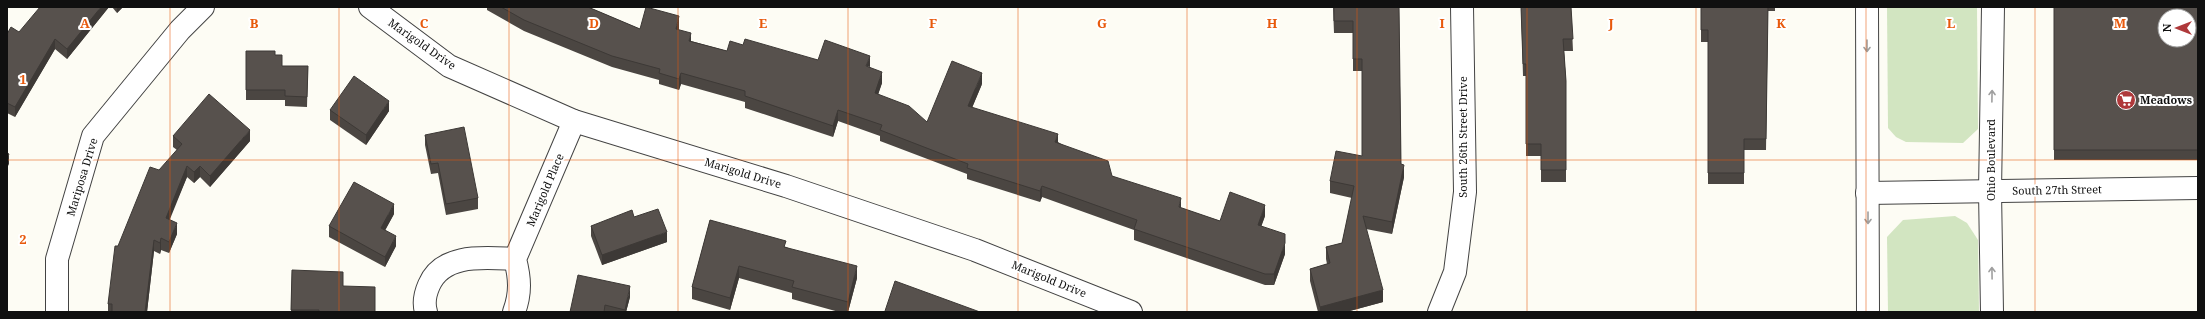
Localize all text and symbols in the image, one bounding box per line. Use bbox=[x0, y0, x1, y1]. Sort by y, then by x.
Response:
north arrow bbox=[2157, 8, 2197, 48]
text: A bbox=[80, 14, 90, 32]
text: B bbox=[250, 14, 259, 32]
text: C bbox=[420, 14, 429, 32]
text: D bbox=[589, 14, 599, 32]
text: E bbox=[759, 14, 768, 32]
text: F bbox=[929, 14, 937, 32]
text: G bbox=[1097, 14, 1107, 32]
text: H bbox=[1267, 14, 1278, 32]
text: I bbox=[1439, 14, 1445, 32]
text: J bbox=[1607, 14, 1614, 32]
text: K bbox=[1776, 14, 1786, 32]
text: L bbox=[1947, 14, 1956, 32]
text: M bbox=[2114, 14, 2127, 32]
street label: Marigold Drive bbox=[385, 15, 459, 73]
text: N bbox=[2159, 23, 2174, 32]
one-way arrow bbox=[1863, 39, 1871, 52]
text: 1 bbox=[19, 70, 27, 88]
street label: South 26th Street Drive bbox=[1455, 76, 1470, 198]
supermarket icon: Meadows bbox=[2115, 89, 2137, 111]
one-way arrow bbox=[1988, 90, 1995, 103]
place label: Meadows bbox=[2140, 92, 2192, 107]
street label: Ohio Boulevard bbox=[1983, 119, 1998, 201]
street label: Mariposa Drive bbox=[62, 136, 101, 218]
street label: Marigold Place bbox=[522, 151, 567, 229]
street label: Marigold Drive bbox=[703, 154, 783, 191]
street label: South 27th Street bbox=[2012, 181, 2102, 198]
one-way arrow bbox=[1864, 211, 1871, 224]
text: 2 bbox=[19, 230, 27, 248]
street label: Marigold Drive bbox=[1010, 257, 1089, 300]
one-way arrow bbox=[1988, 267, 1996, 280]

